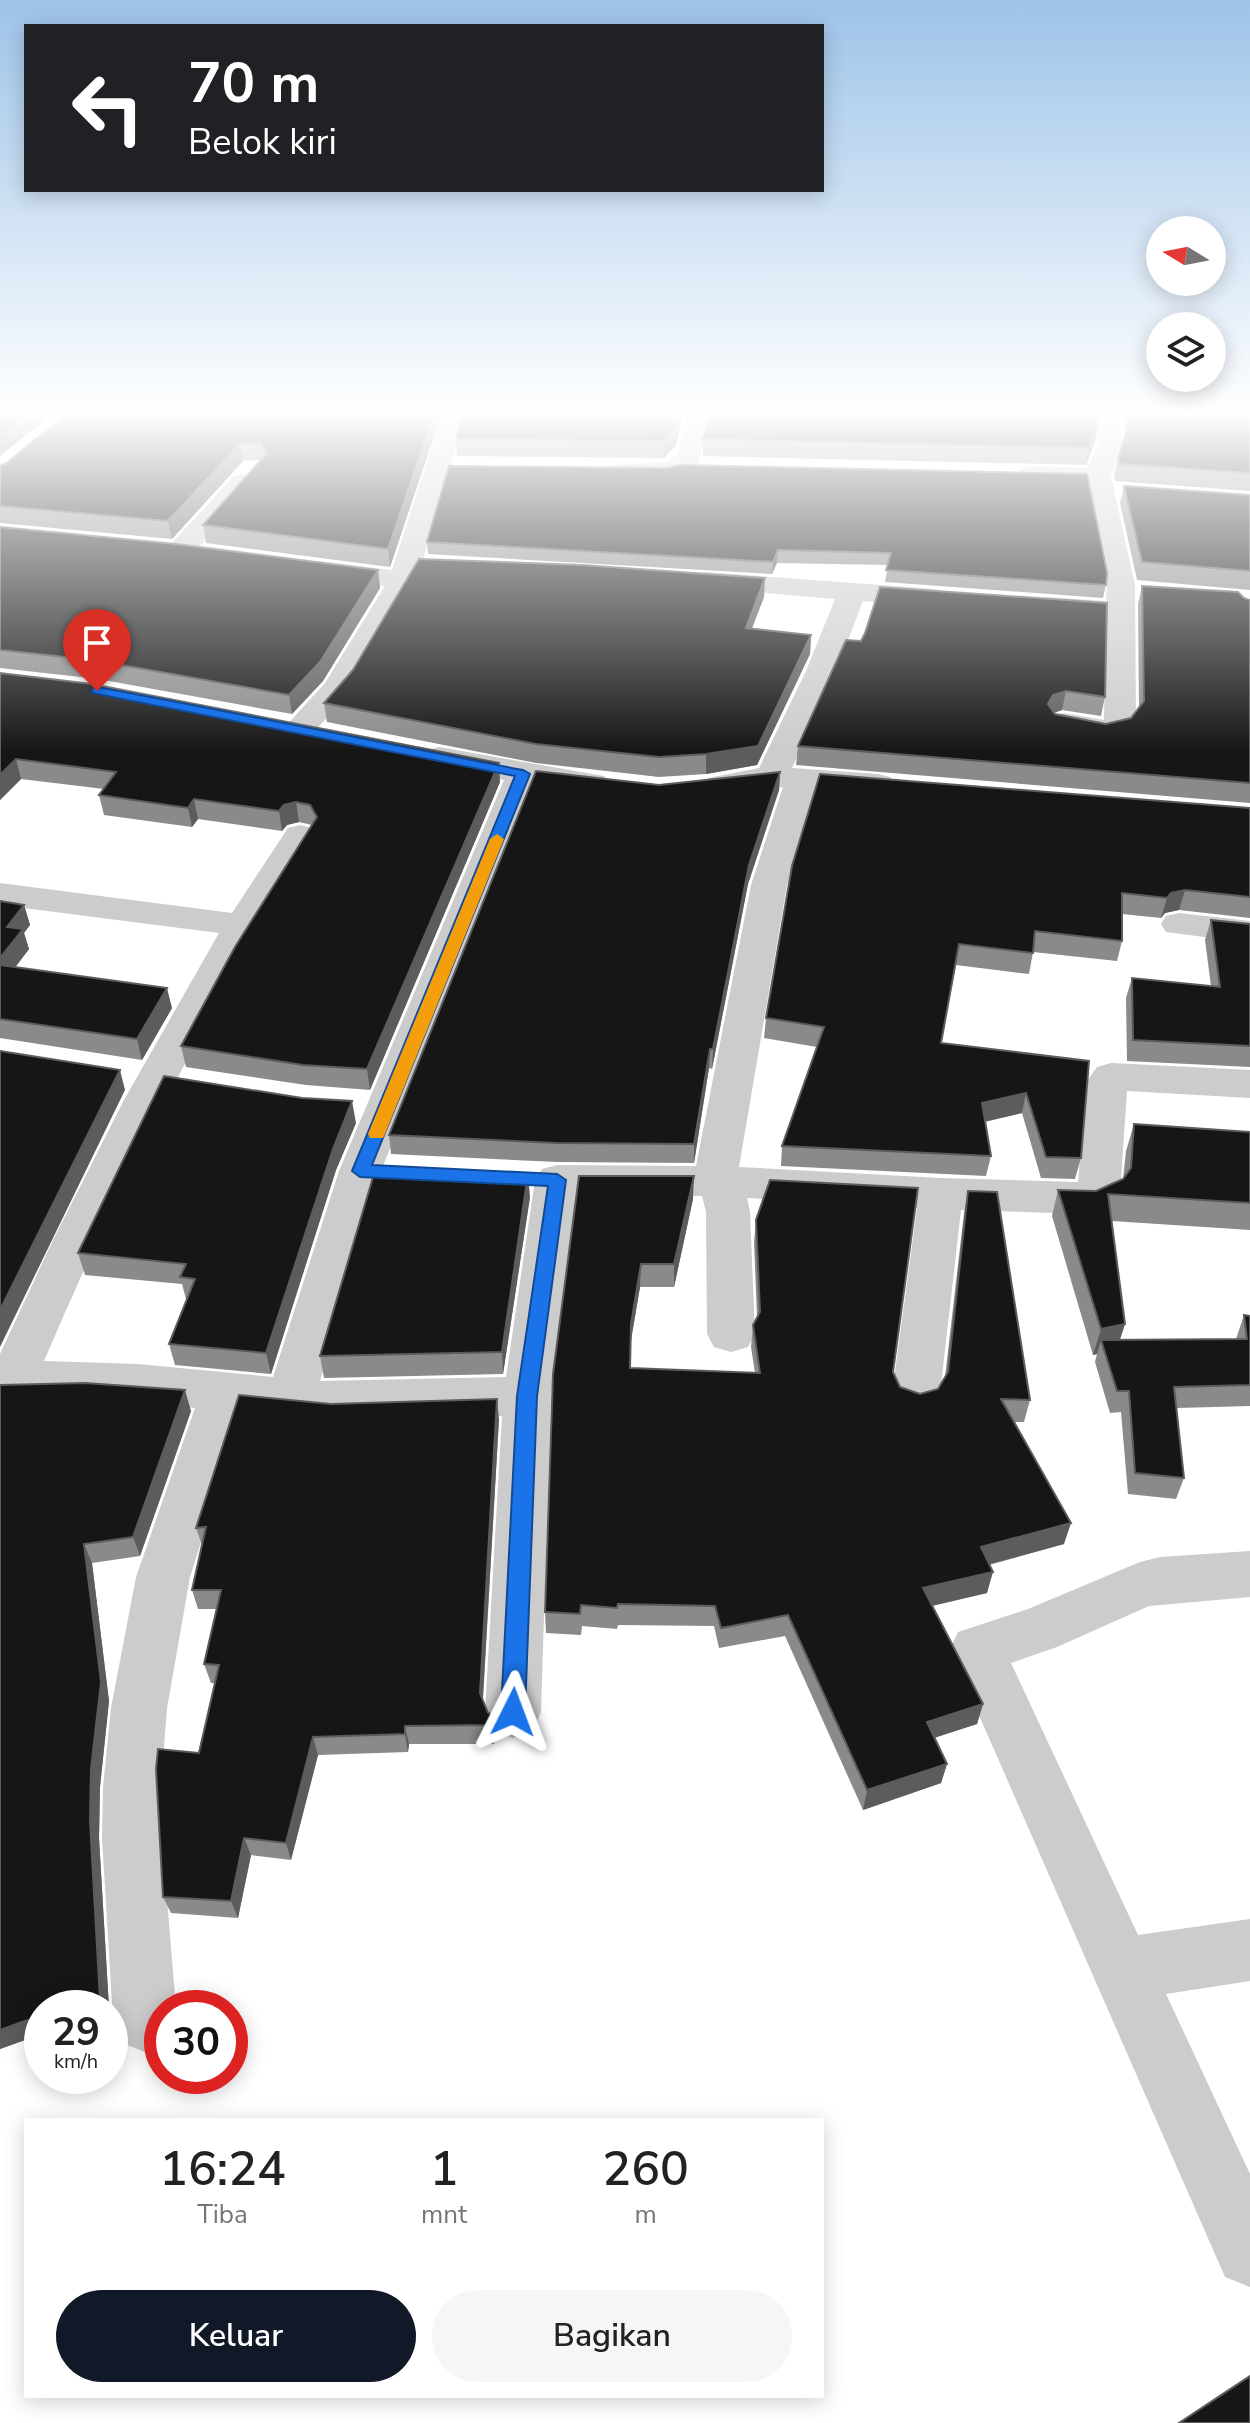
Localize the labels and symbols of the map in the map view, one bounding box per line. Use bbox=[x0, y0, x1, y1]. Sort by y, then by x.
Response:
north arrow bbox=[1146, 216, 1226, 296]
pin bbox=[63, 609, 131, 691]
position arrow bbox=[471, 1670, 555, 1754]
speed limit sign: 30 bbox=[144, 1990, 248, 2094]

